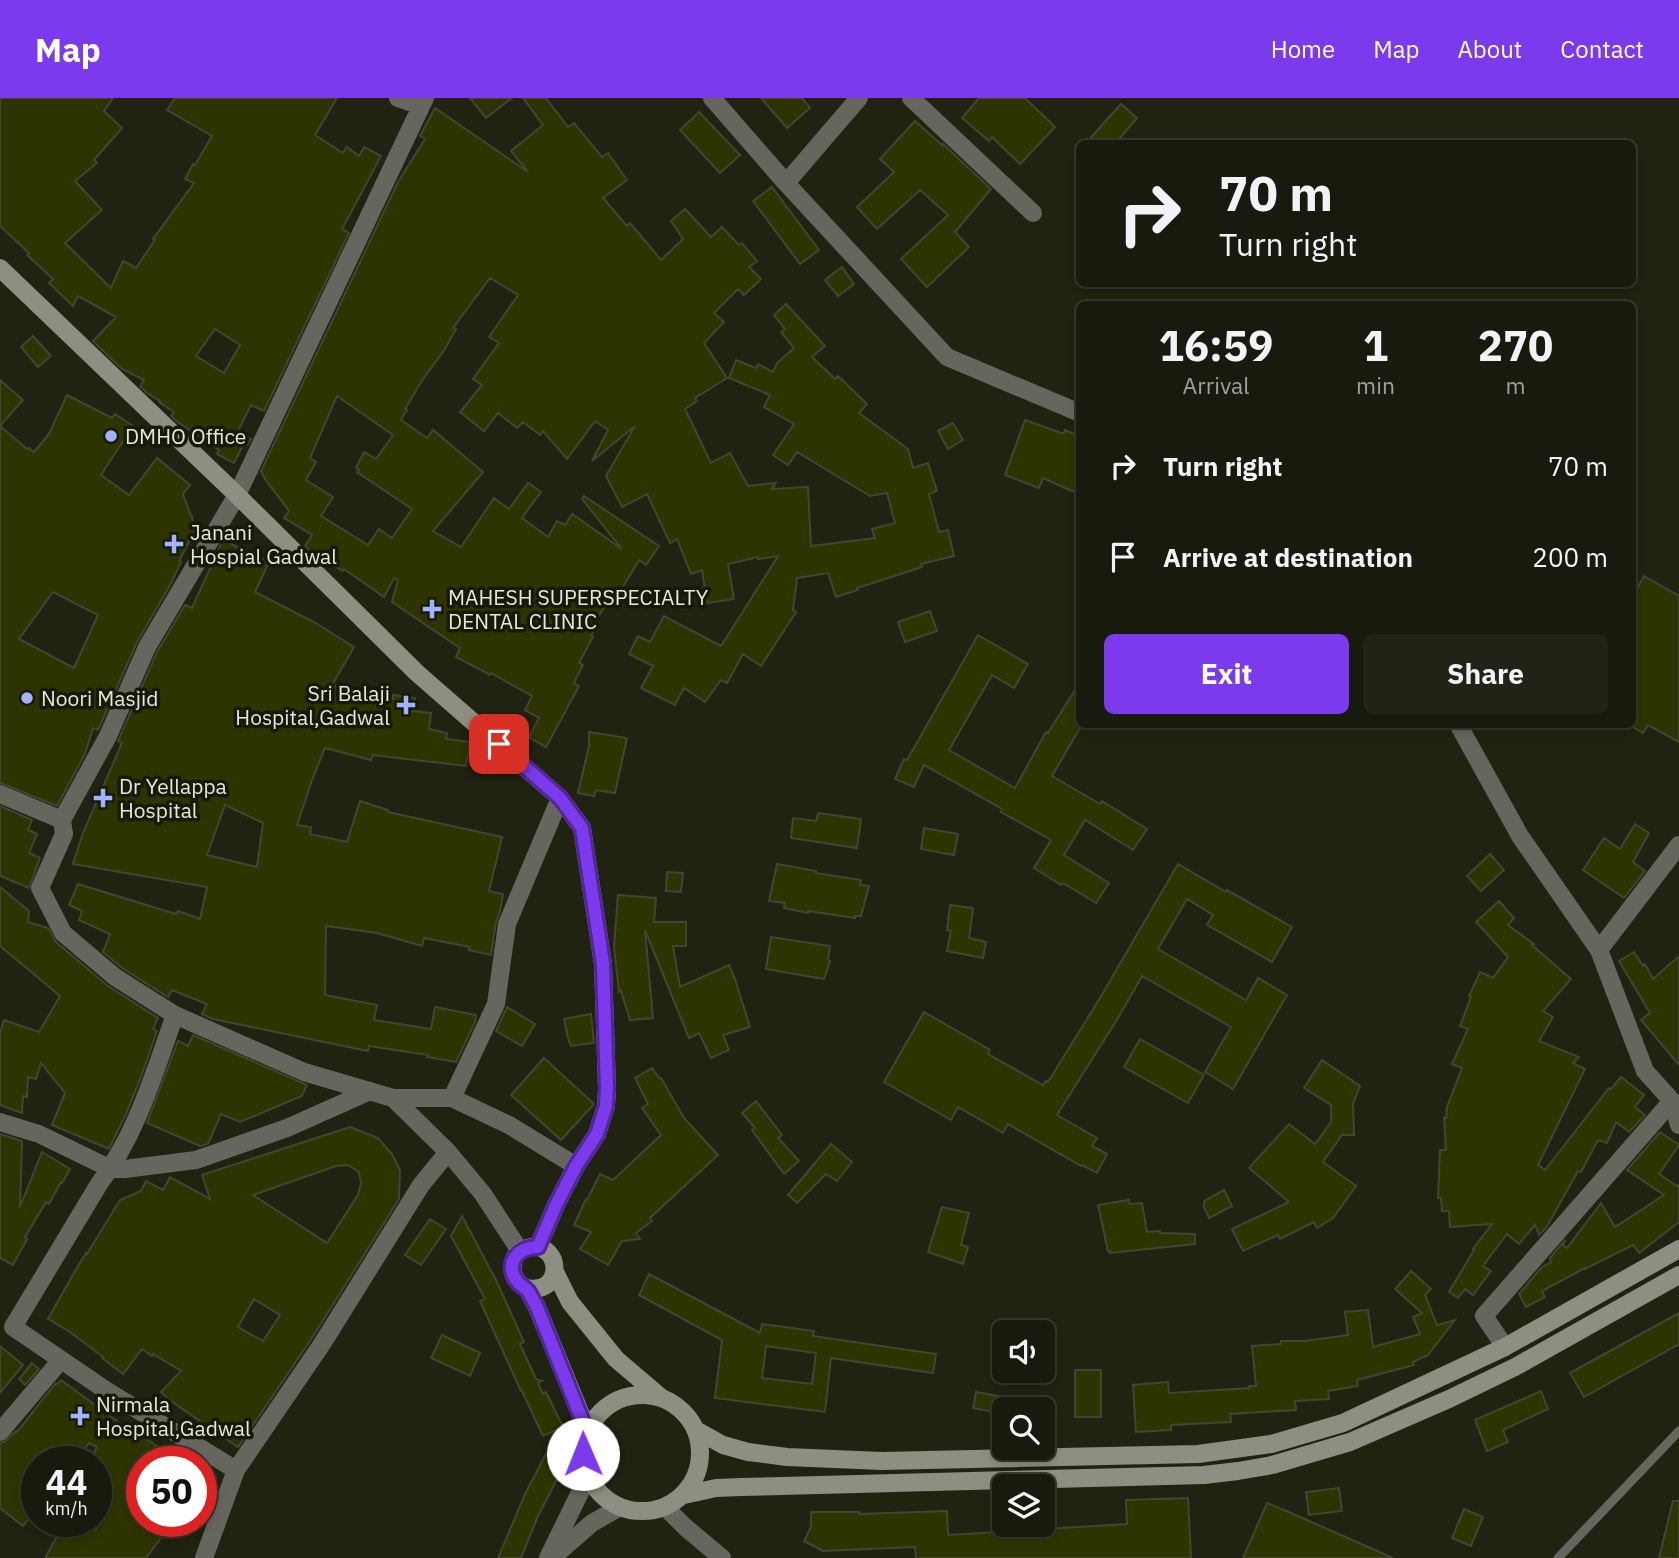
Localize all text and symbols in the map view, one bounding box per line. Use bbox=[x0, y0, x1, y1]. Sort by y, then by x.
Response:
text: Map bbox=[35, 28, 101, 71]
text: Home bbox=[1271, 33, 1335, 65]
text: Map bbox=[1373, 33, 1419, 65]
text: About bbox=[1457, 33, 1522, 65]
text: Contact bbox=[1560, 33, 1644, 65]
text: 70 m bbox=[1219, 161, 1333, 224]
icon: right bbox=[1104, 168, 1195, 259]
text: Turn right bbox=[1219, 223, 1357, 265]
text: 16:59 bbox=[1159, 318, 1273, 373]
text: 1 bbox=[1363, 318, 1388, 373]
text: 270 bbox=[1478, 318, 1553, 373]
text: Arrival bbox=[1183, 370, 1250, 400]
text: min bbox=[1356, 370, 1395, 400]
text: m bbox=[1505, 370, 1526, 400]
place label: DMHO Office bbox=[125, 422, 246, 450]
marker: DMHO Office bbox=[103, 428, 119, 444]
icon: right bbox=[1104, 447, 1142, 485]
text: Turn right bbox=[1163, 449, 1282, 483]
text: 70 m bbox=[1548, 449, 1608, 483]
place label: Janani Hospial Gadwal bbox=[190, 518, 337, 570]
marker: Janani Hospial Gadwal bbox=[164, 534, 184, 554]
icon: arrive bbox=[1104, 538, 1142, 576]
text: Arrive at destination bbox=[1163, 540, 1413, 574]
text: 200 m bbox=[1532, 540, 1608, 574]
place label: MAHESH SUPERSPECIALTY DENTAL CLINIC bbox=[448, 583, 709, 635]
marker: MAHESH SUPERSPECIALTY DENTAL CLINIC bbox=[422, 599, 442, 619]
button: Exit bbox=[1104, 634, 1349, 714]
button: Share bbox=[1363, 634, 1608, 714]
place label: Sri Balaji Hospital,Gadwal bbox=[235, 679, 390, 731]
place label: Noori Masjid bbox=[41, 684, 158, 712]
marker: Noori Masjid bbox=[19, 690, 35, 706]
marker: Sri Balaji Hospital,Gadwal bbox=[396, 695, 416, 715]
pin bbox=[469, 714, 529, 774]
icon: arrive bbox=[480, 725, 518, 763]
place label: Dr Yellappa Hospital bbox=[119, 772, 227, 824]
marker: Dr Yellappa Hospital bbox=[93, 788, 113, 808]
map controls bbox=[992, 1320, 1055, 1537]
button: sound bbox=[992, 1320, 1055, 1383]
place label: Nirmala Hospital,Gadwal bbox=[96, 1390, 251, 1442]
button: search bbox=[992, 1397, 1055, 1460]
marker: Nirmala Hospital,Gadwal bbox=[70, 1406, 90, 1426]
position arrow bbox=[546, 1417, 620, 1491]
speed limit sign: 50 bbox=[126, 1446, 217, 1537]
text: 44 bbox=[45, 1459, 88, 1505]
button: layers bbox=[992, 1474, 1055, 1537]
text: km/h bbox=[45, 1497, 88, 1520]

